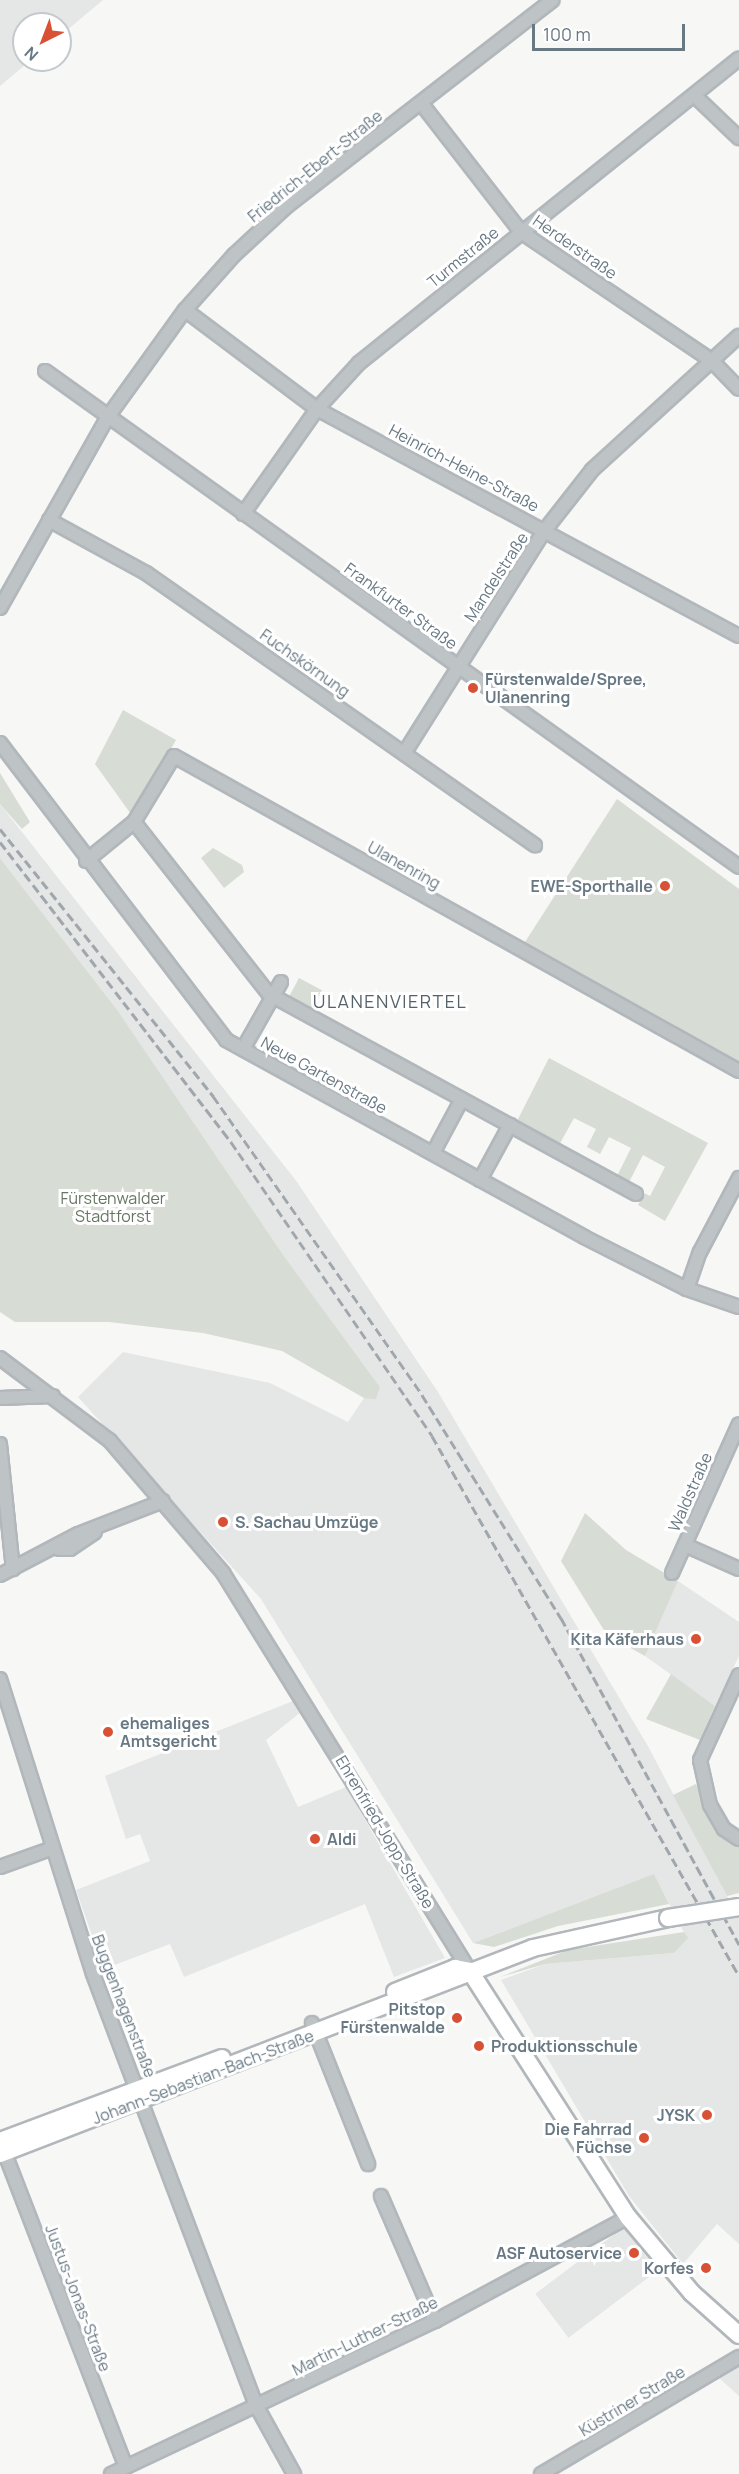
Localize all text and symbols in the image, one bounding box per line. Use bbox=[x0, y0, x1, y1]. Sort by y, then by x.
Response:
north arrow bbox=[12, 12, 72, 72]
scale bar bbox=[535, 12, 688, 50]
text: 100 m bbox=[543, 22, 591, 46]
text: N bbox=[20, 42, 43, 66]
street label: Friedrich-Ebert-Straße bbox=[244, 106, 386, 226]
street label: Herderstraße bbox=[529, 211, 621, 283]
street label: Turmstraße bbox=[424, 223, 502, 291]
street label: Heinrich-Heine-Straße bbox=[386, 420, 542, 516]
street label: Mandelstraße bbox=[460, 529, 532, 625]
street label: Frankfurter Straße bbox=[341, 559, 461, 653]
street label: Fuchskörnung bbox=[256, 625, 354, 701]
place label: Fürstenwalde/Spree, Ulanenring bbox=[485, 669, 647, 707]
marker: Fürstenwalde/Spree, Ulanenring bbox=[466, 681, 480, 695]
street label: Ulanenring bbox=[364, 837, 444, 893]
place label: EWE-Sporthalle bbox=[531, 876, 653, 896]
marker: EWE-Sporthalle bbox=[658, 879, 672, 893]
district label: ULANENVIERTEL bbox=[313, 990, 467, 1012]
street label: Neue Gartenstraße bbox=[258, 1032, 390, 1118]
park label: Fürstenwalder Stadtforst bbox=[60, 1188, 166, 1226]
street label: Waldstraße bbox=[664, 1450, 716, 1534]
place label: S. Sachau Umzüge bbox=[235, 1512, 378, 1532]
marker: S. Sachau Umzüge bbox=[216, 1515, 230, 1529]
place label: Kita Käferhaus bbox=[571, 1629, 684, 1649]
marker: Kita Käferhaus bbox=[689, 1632, 703, 1646]
place label: ehemaliges Amtsgericht bbox=[120, 1713, 217, 1751]
marker: ehemaliges Amtsgericht bbox=[101, 1725, 115, 1739]
street label: Ehrenfried-Jopp-Straße bbox=[332, 1752, 438, 1912]
place label: Aldi bbox=[327, 1829, 357, 1849]
marker: Aldi bbox=[308, 1832, 322, 1846]
street label: Buggenhagenstraße bbox=[88, 1932, 160, 2080]
place label: Pitstop Fürstenwalde bbox=[340, 1999, 445, 2037]
marker: Pitstop Fürstenwalde bbox=[450, 2011, 464, 2025]
street label: Johann-Sebastian-Bach-Straße bbox=[90, 2026, 316, 2128]
place label: Produktionsschule bbox=[491, 2036, 638, 2056]
marker: Produktionsschule bbox=[472, 2039, 486, 2053]
place label: JYSK bbox=[657, 2105, 695, 2125]
marker: JYSK bbox=[700, 2108, 714, 2122]
place label: Die Fahrrad Füchse bbox=[545, 2119, 632, 2157]
marker: Die Fahrrad Füchse bbox=[637, 2131, 651, 2145]
street label: Justus-Jonas-Straße bbox=[41, 2222, 115, 2374]
place label: ASF Autoservice bbox=[496, 2243, 622, 2263]
marker: ASF Autoservice bbox=[627, 2246, 641, 2260]
place label: Korfes bbox=[644, 2258, 694, 2278]
marker: Korfes bbox=[699, 2261, 713, 2275]
street label: Martin-Luther-Straße bbox=[289, 2292, 441, 2380]
street label: Küstriner Straße bbox=[576, 2362, 688, 2440]

